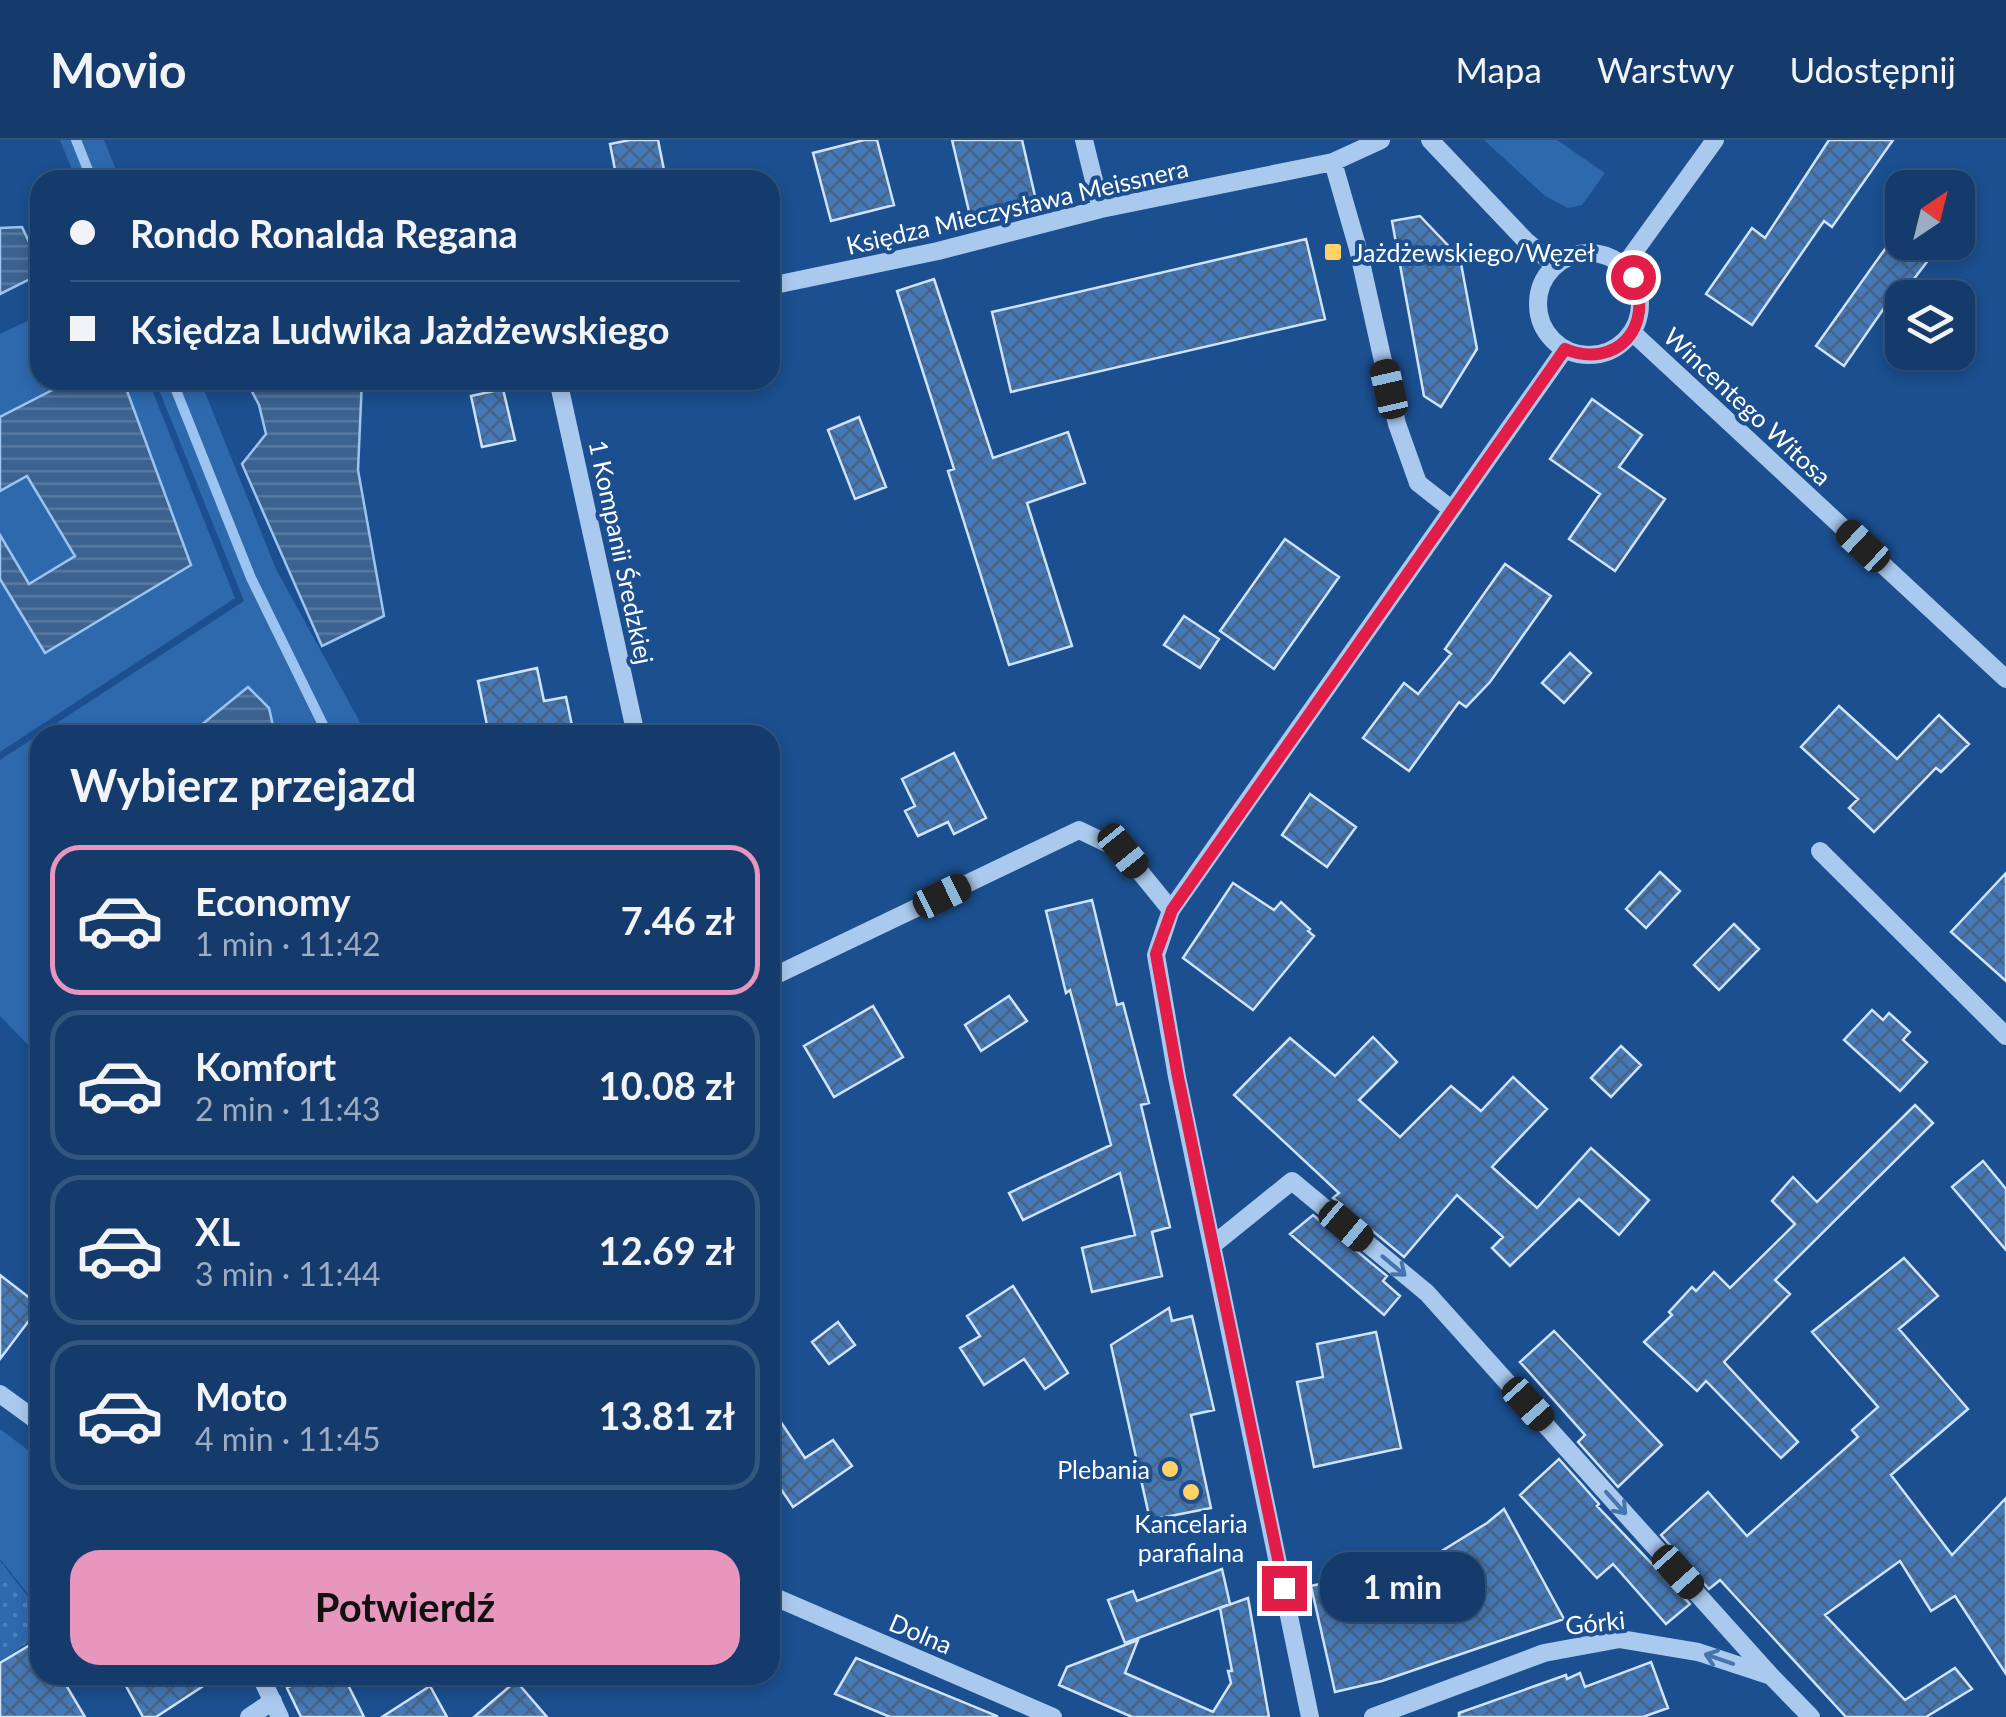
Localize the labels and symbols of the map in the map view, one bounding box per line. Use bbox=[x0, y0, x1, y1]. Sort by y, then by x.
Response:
street label: Księdza Mieczysława Meissnera bbox=[843, 152, 1191, 260]
north arrow bbox=[1885, 170, 1975, 260]
place label: Jażdżewskiego/Węzeł bbox=[1353, 237, 1595, 267]
marker: Jażdżewskiego/Węzeł bbox=[1322, 241, 1344, 263]
route start bbox=[1611, 255, 1656, 300]
street label: Wincentego Witosa bbox=[1658, 321, 1838, 491]
car bbox=[1368, 356, 1410, 422]
street label: 1 Kompanii Średzkiej bbox=[584, 437, 660, 667]
car bbox=[1831, 515, 1895, 577]
car bbox=[1092, 818, 1154, 884]
car bbox=[908, 869, 976, 923]
car bbox=[1313, 1195, 1379, 1257]
one-way arrow bbox=[1381, 1254, 1407, 1276]
car bbox=[1497, 1372, 1559, 1436]
place label: Plebania bbox=[1057, 1454, 1150, 1484]
marker: Plebania bbox=[1159, 1458, 1181, 1480]
marker: Kancelaria parafialna bbox=[1180, 1481, 1202, 1503]
one-way arrow bbox=[1604, 1490, 1627, 1515]
place label: Kancelaria parafialna bbox=[1134, 1508, 1248, 1567]
car bbox=[1647, 1540, 1709, 1604]
callout: 1 min bbox=[1319, 1553, 1484, 1623]
route end bbox=[1262, 1566, 1307, 1611]
street label: Górki bbox=[1564, 1604, 1626, 1640]
street label: Dolna bbox=[885, 1606, 957, 1660]
one-way arrow bbox=[1703, 1648, 1735, 1666]

